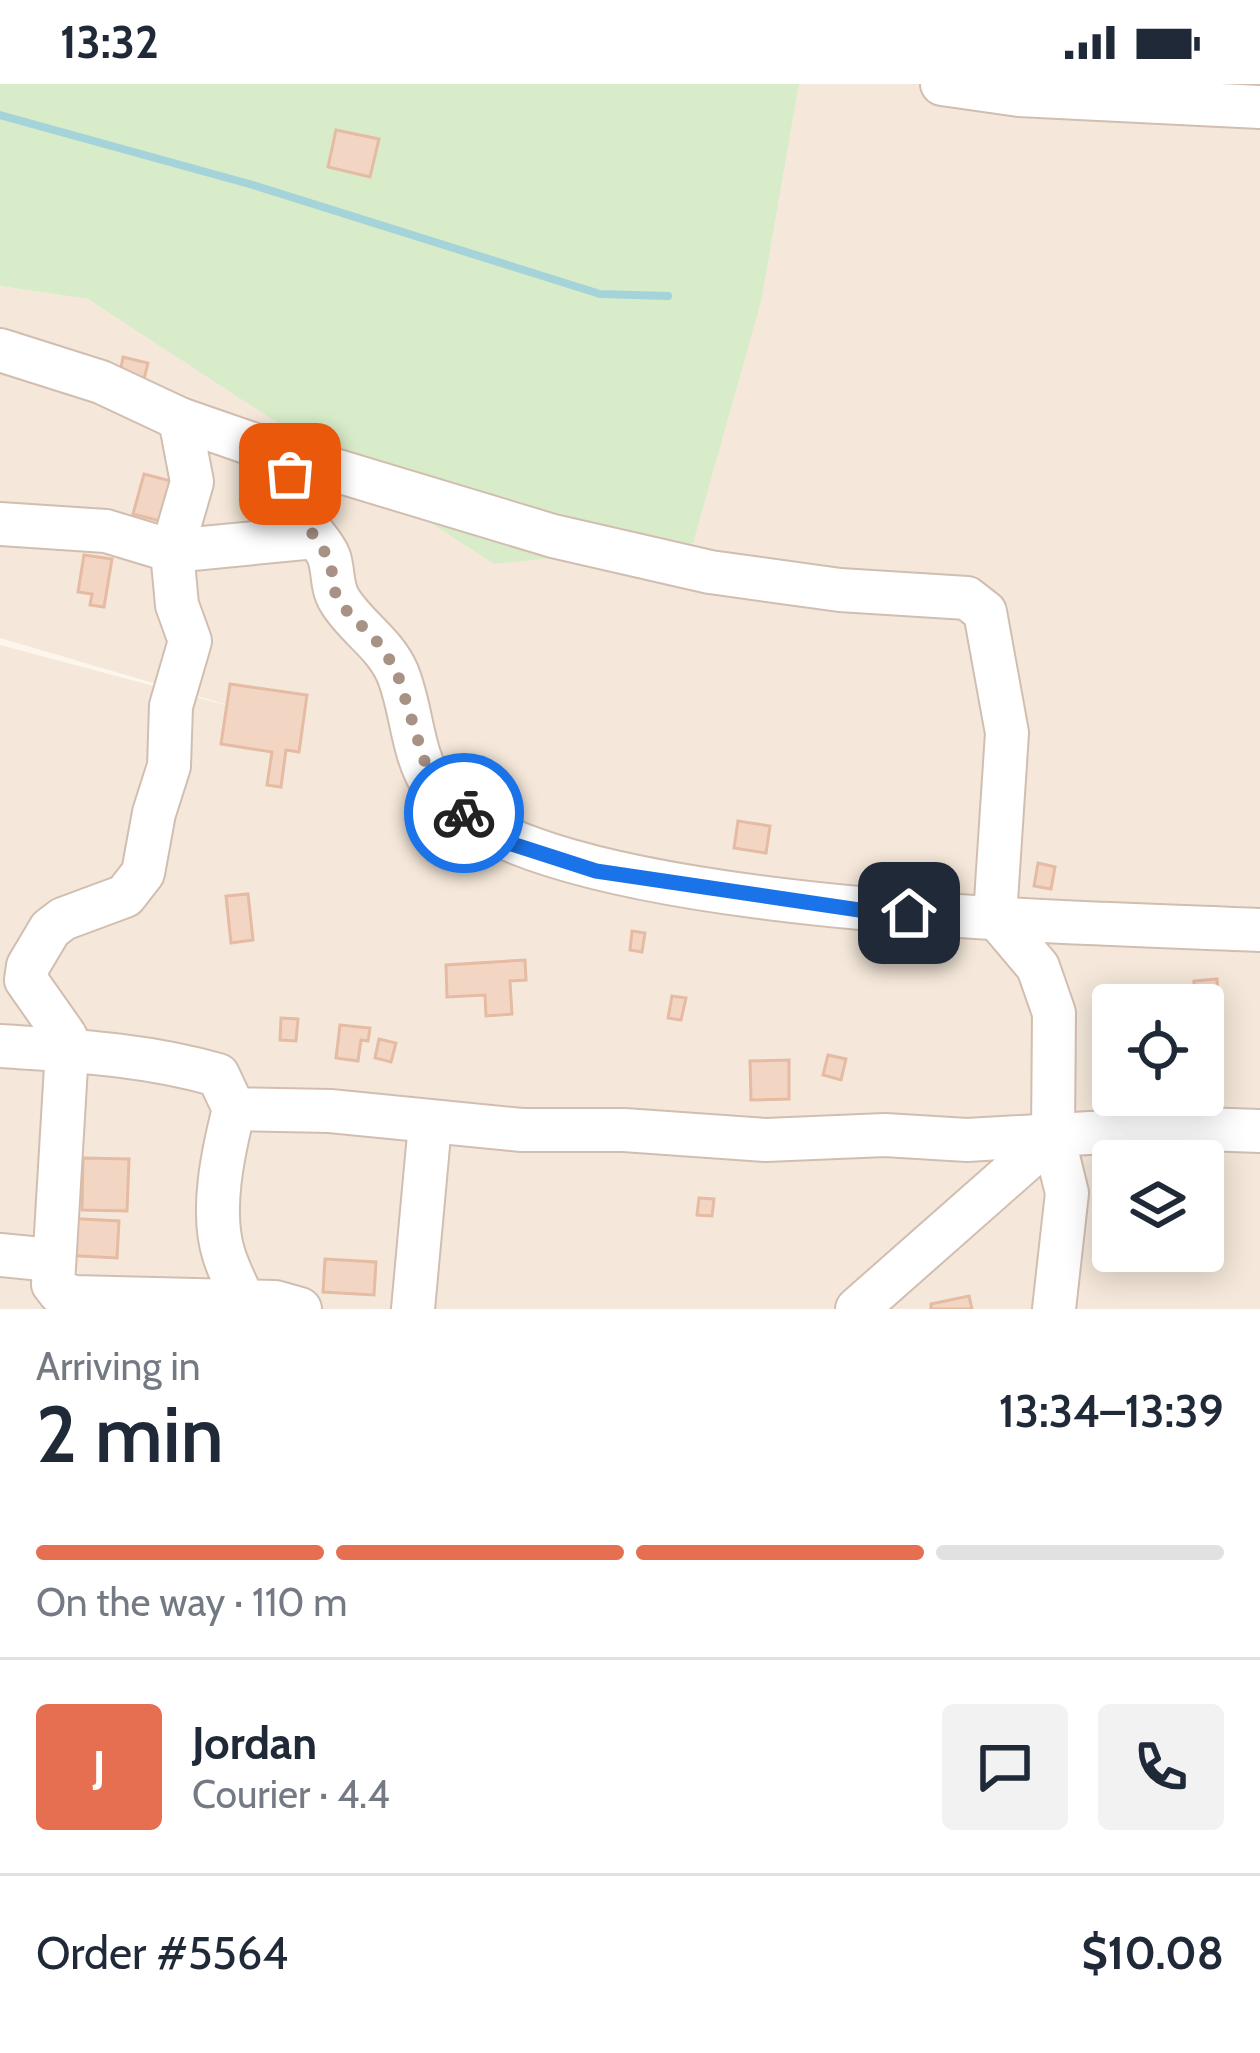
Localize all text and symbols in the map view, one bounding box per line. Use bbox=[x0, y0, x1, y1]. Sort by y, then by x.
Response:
text: 13:32 bbox=[60, 15, 159, 69]
pin bbox=[239, 423, 341, 525]
icon: bag bbox=[257, 441, 323, 507]
courier bbox=[404, 753, 524, 873]
icon: bike bbox=[431, 780, 497, 846]
pin bbox=[858, 862, 960, 964]
icon: home bbox=[876, 880, 942, 946]
map controls bbox=[1092, 984, 1224, 1272]
button: locate bbox=[1092, 984, 1224, 1116]
button: layers bbox=[1092, 1140, 1224, 1272]
text: Arriving in bbox=[36, 1342, 200, 1390]
text: 13:34–13:39 bbox=[999, 1384, 1224, 1438]
text: 2 min bbox=[36, 1387, 224, 1482]
text: On the way · 110 m bbox=[36, 1578, 348, 1626]
button: chat bbox=[942, 1704, 1068, 1830]
button: phone bbox=[1098, 1704, 1224, 1830]
text: Jordan bbox=[192, 1716, 317, 1770]
text: J bbox=[93, 1740, 105, 1794]
text: Courier · 4.4 bbox=[192, 1770, 390, 1818]
text: Order #5564 bbox=[36, 1926, 288, 1980]
text: $10.08 bbox=[1081, 1926, 1224, 1980]

